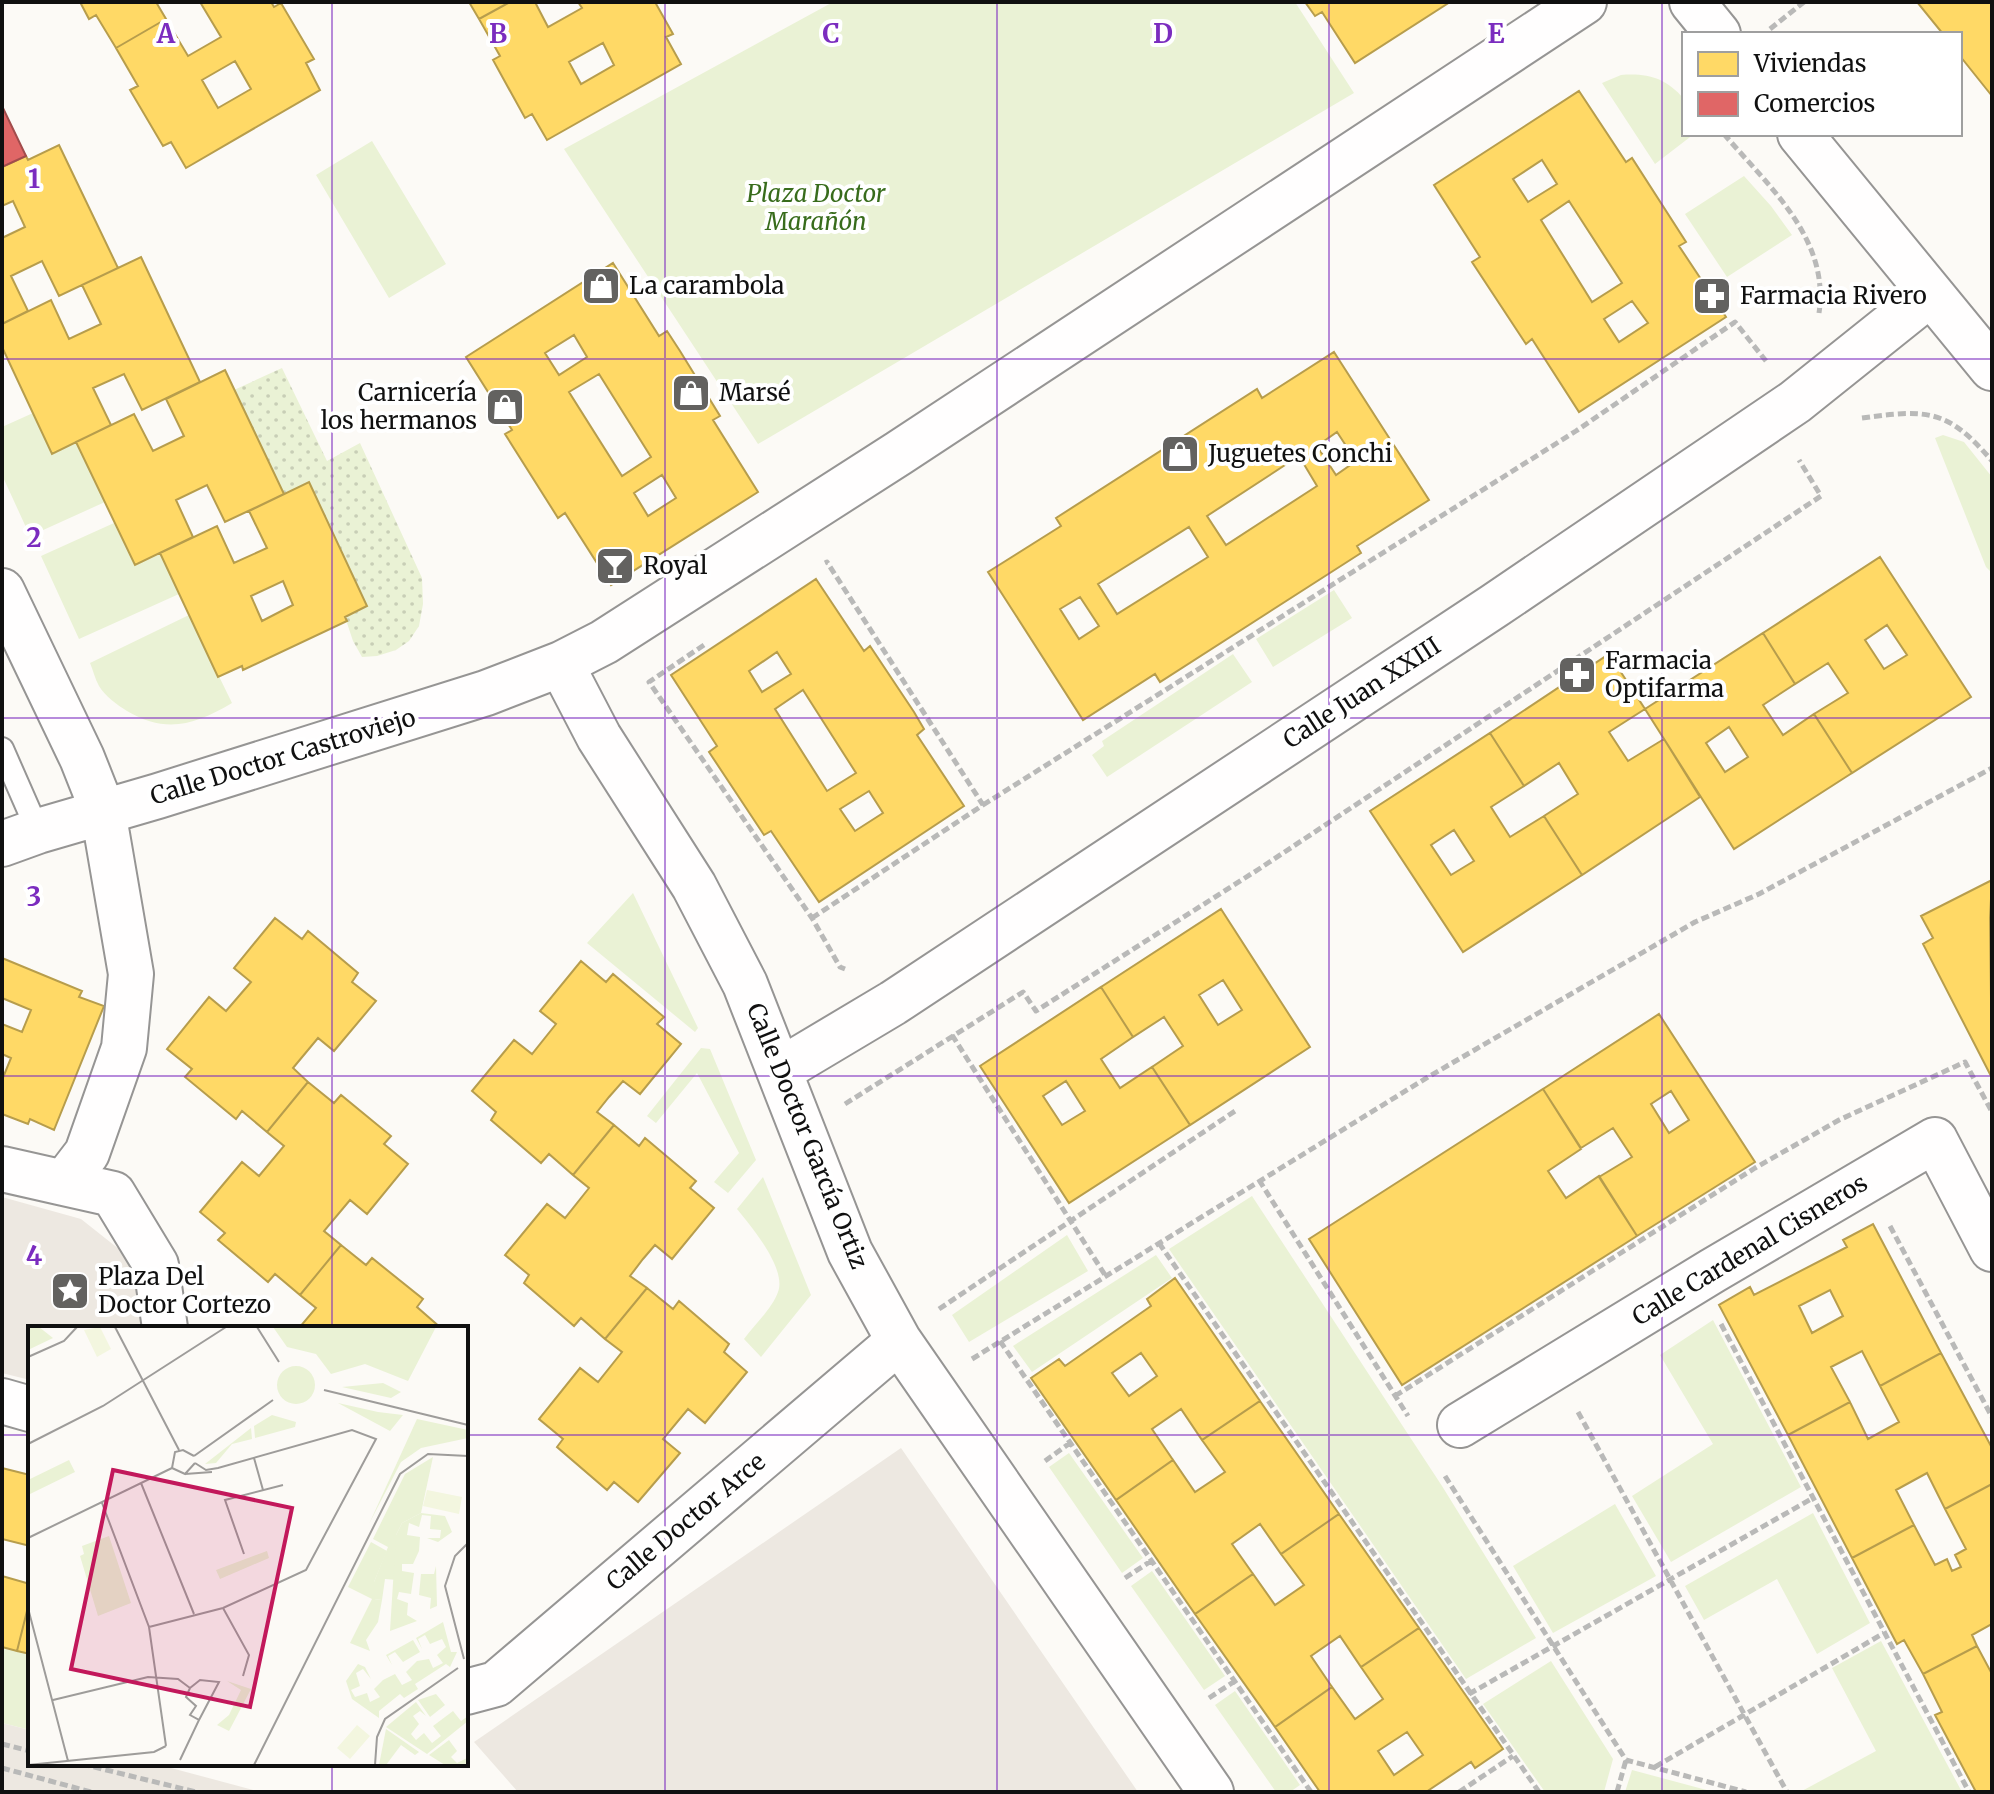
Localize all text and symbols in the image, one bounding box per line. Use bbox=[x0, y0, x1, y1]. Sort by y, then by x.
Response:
text: A bbox=[156, 17, 176, 50]
text: B bbox=[489, 17, 507, 50]
text: C bbox=[822, 17, 840, 50]
text: D bbox=[1153, 17, 1173, 50]
text: E bbox=[1488, 17, 1505, 50]
legend bbox=[1682, 32, 1962, 136]
text: Viviendas bbox=[1753, 48, 1866, 79]
text: Comercios bbox=[1754, 88, 1875, 119]
text: 1 bbox=[28, 162, 40, 195]
park label: Plaza Doctor Marañón bbox=[747, 178, 887, 237]
shop icon: La carambola bbox=[580, 265, 622, 307]
place label: La carambola bbox=[629, 270, 784, 301]
pharmacy icon: Farmacia Rivero bbox=[1691, 275, 1733, 317]
place label: Farmacia Rivero bbox=[1740, 280, 1927, 311]
shop icon: Marsé bbox=[670, 372, 712, 414]
place label: Carnicería los hermanos bbox=[321, 377, 477, 436]
place label: Marsé bbox=[719, 377, 791, 408]
shop icon: Carnicería los hermanos bbox=[484, 386, 526, 428]
shop icon: Juguetes Conchi bbox=[1159, 433, 1201, 475]
place label: Juguetes Conchi bbox=[1207, 438, 1393, 469]
text: 2 bbox=[26, 521, 42, 554]
bar icon: Royal bbox=[594, 545, 636, 587]
place label: Royal bbox=[643, 550, 708, 581]
street label: Calle Juan XXIII bbox=[1277, 630, 1446, 755]
place label: Farmacia Optifarma bbox=[1605, 645, 1724, 704]
pharmacy icon: Farmacia Optifarma bbox=[1556, 654, 1598, 696]
street label: Calle Doctor Castroviejo bbox=[146, 701, 419, 812]
text: 3 bbox=[27, 880, 41, 913]
street label: Calle Doctor García Ortiz bbox=[740, 998, 875, 1273]
street label: Calle Cardenal Cisneros bbox=[1626, 1167, 1873, 1332]
text: 4 bbox=[26, 1239, 43, 1272]
place label: Plaza Del Doctor Cortezo bbox=[98, 1261, 271, 1320]
place icon: Plaza Del Doctor Cortezo bbox=[49, 1270, 91, 1312]
inset map bbox=[28, 1326, 468, 1766]
street label: Calle Doctor Arce bbox=[600, 1446, 772, 1597]

